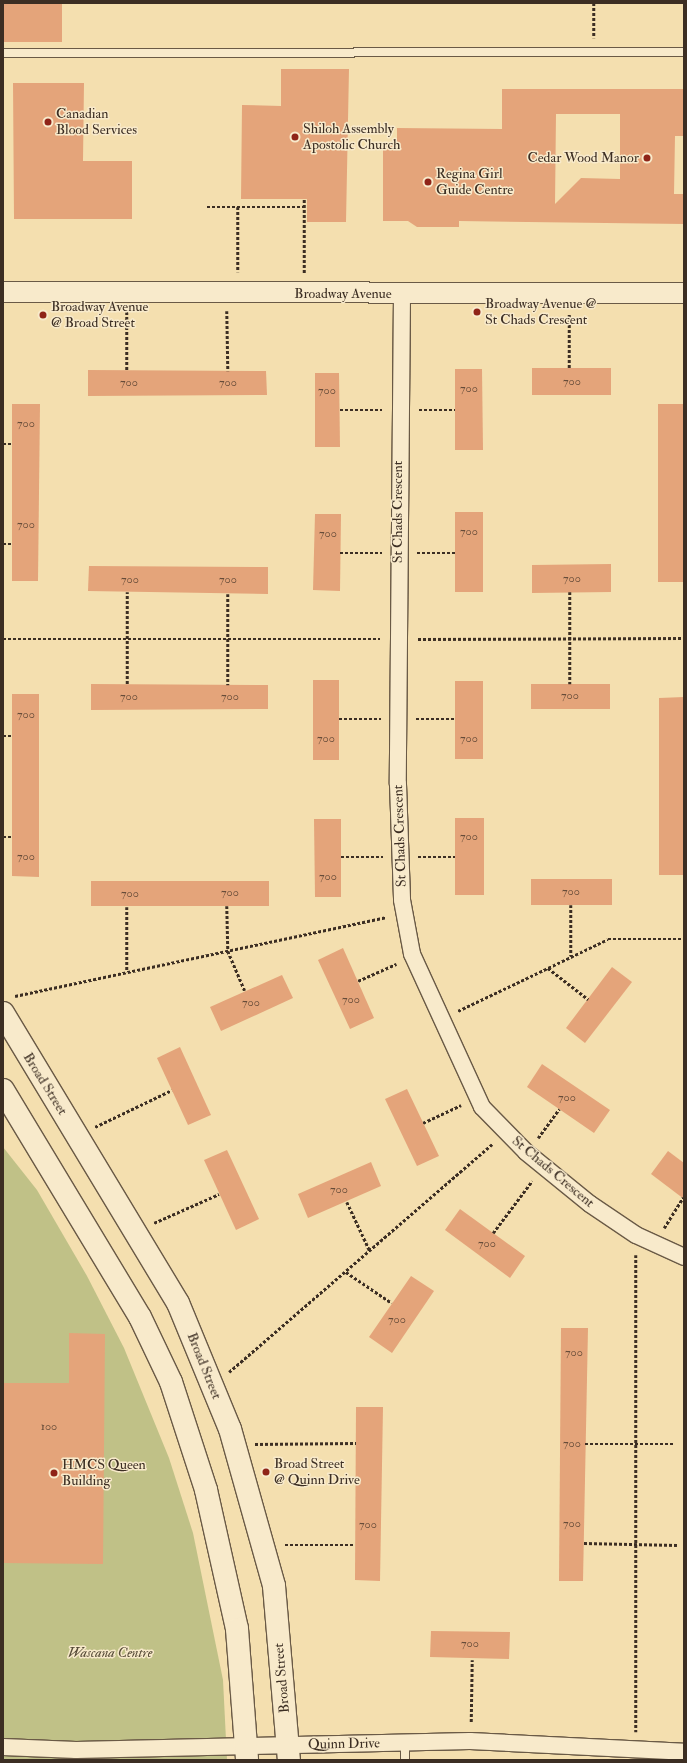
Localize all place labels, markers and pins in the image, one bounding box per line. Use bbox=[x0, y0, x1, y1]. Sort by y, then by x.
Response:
place label: Canadian Blood Services bbox=[56, 106, 137, 138]
marker: Canadian Blood Services bbox=[43, 117, 53, 127]
place label: Shiloh Assembly Apostolic Church bbox=[303, 121, 400, 154]
marker: Shiloh Assembly Apostolic Church bbox=[290, 132, 300, 142]
place label: Cedar Wood Manor bbox=[527, 150, 639, 166]
marker: Cedar Wood Manor bbox=[642, 153, 652, 163]
place label: Regina Girl Guide Centre bbox=[436, 166, 513, 198]
marker: Regina Girl Guide Centre bbox=[423, 177, 433, 187]
place label: Broadway Avenue @ St Chads Crescent bbox=[485, 296, 596, 328]
place label: Broadway Avenue @ Broad Street bbox=[51, 299, 148, 332]
marker: Broadway Avenue @ St Chads Crescent bbox=[472, 307, 482, 317]
marker: Broadway Avenue @ Broad Street bbox=[38, 310, 48, 320]
place label: Broad Street @ Quinn Drive bbox=[274, 1456, 360, 1488]
place label: HMCS Queen Building bbox=[62, 1457, 146, 1490]
marker: Broad Street @ Quinn Drive bbox=[261, 1467, 271, 1477]
marker: HMCS Queen Building bbox=[49, 1468, 59, 1478]

